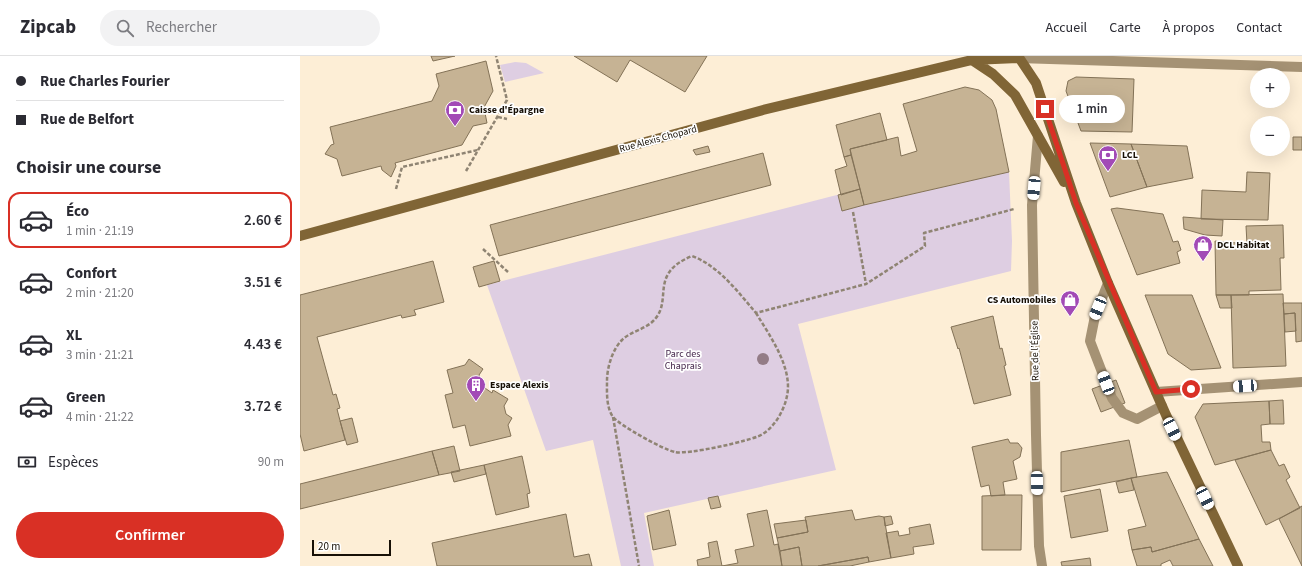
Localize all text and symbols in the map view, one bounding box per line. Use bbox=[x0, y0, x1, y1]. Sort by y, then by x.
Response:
search box bbox=[100, 10, 380, 46]
text: Zipcab bbox=[20, 14, 76, 41]
icon: search bbox=[114, 17, 136, 39]
text: Rechercher bbox=[146, 17, 217, 38]
text: Accueil bbox=[1046, 18, 1087, 38]
text: Carte bbox=[1109, 18, 1141, 38]
text: À propos bbox=[1163, 18, 1214, 38]
text: Contact bbox=[1236, 18, 1282, 38]
map controls bbox=[1250, 68, 1290, 156]
button: + bbox=[1250, 68, 1290, 108]
text: Rue Charles Fourier bbox=[40, 71, 170, 92]
callout: 1 min bbox=[1059, 95, 1125, 123]
bank icon: Caisse d'Épargne bbox=[444, 99, 466, 127]
route end bbox=[1036, 100, 1054, 118]
text: 1 min bbox=[1077, 100, 1107, 118]
place label: Caisse d'Épargne bbox=[469, 103, 544, 117]
text: Rue de Belfort bbox=[40, 109, 134, 130]
button: − bbox=[1250, 116, 1290, 156]
street label: Rue Alexis Chopard bbox=[618, 122, 698, 156]
bank icon: LCL bbox=[1097, 144, 1119, 172]
place label: LCL bbox=[1122, 148, 1138, 162]
text: Choisir une course bbox=[16, 155, 161, 180]
car bbox=[1027, 176, 1041, 200]
text: Éco bbox=[66, 201, 89, 222]
icon: car bbox=[18, 202, 54, 238]
text: 2.60 € bbox=[244, 210, 282, 231]
text: 1 min · 21:19 bbox=[66, 222, 134, 240]
shop icon: DCL Habitat bbox=[1192, 234, 1214, 262]
place label: DCL Habitat bbox=[1217, 238, 1270, 252]
text: Confort bbox=[66, 263, 117, 284]
icon: car bbox=[18, 264, 54, 300]
text: 3.51 € bbox=[244, 272, 282, 293]
text: 2 min · 21:20 bbox=[66, 284, 134, 302]
shop icon: CS Automobiles bbox=[1059, 289, 1081, 317]
place label: CS Automobiles bbox=[987, 293, 1057, 307]
car bbox=[1088, 295, 1108, 321]
street label: Rue de l’Église bbox=[1027, 321, 1043, 381]
text: XL bbox=[66, 325, 82, 346]
icon: car bbox=[18, 326, 54, 362]
text: 4.43 € bbox=[244, 334, 282, 355]
text: 3 min · 21:21 bbox=[66, 346, 134, 364]
park label: Parc des Chaprais bbox=[665, 347, 701, 373]
car bbox=[1096, 370, 1116, 396]
building icon: Espace Alexis bbox=[465, 374, 487, 402]
place label: Espace Alexis bbox=[490, 378, 549, 392]
car bbox=[1233, 379, 1257, 393]
route start bbox=[1182, 380, 1200, 398]
text: Green bbox=[66, 387, 106, 408]
icon: car bbox=[18, 388, 54, 424]
text: 3.72 € bbox=[244, 396, 282, 417]
text: 4 min · 21:22 bbox=[66, 408, 134, 426]
car bbox=[1161, 416, 1183, 442]
icon: cash bbox=[16, 451, 38, 473]
text: Espèces bbox=[48, 452, 98, 473]
text: 90 m bbox=[258, 453, 284, 471]
car bbox=[1031, 471, 1043, 495]
car bbox=[1194, 485, 1216, 511]
button: Confirmer bbox=[16, 512, 284, 558]
scale bar bbox=[312, 538, 391, 557]
text: 20 m bbox=[318, 539, 340, 554]

